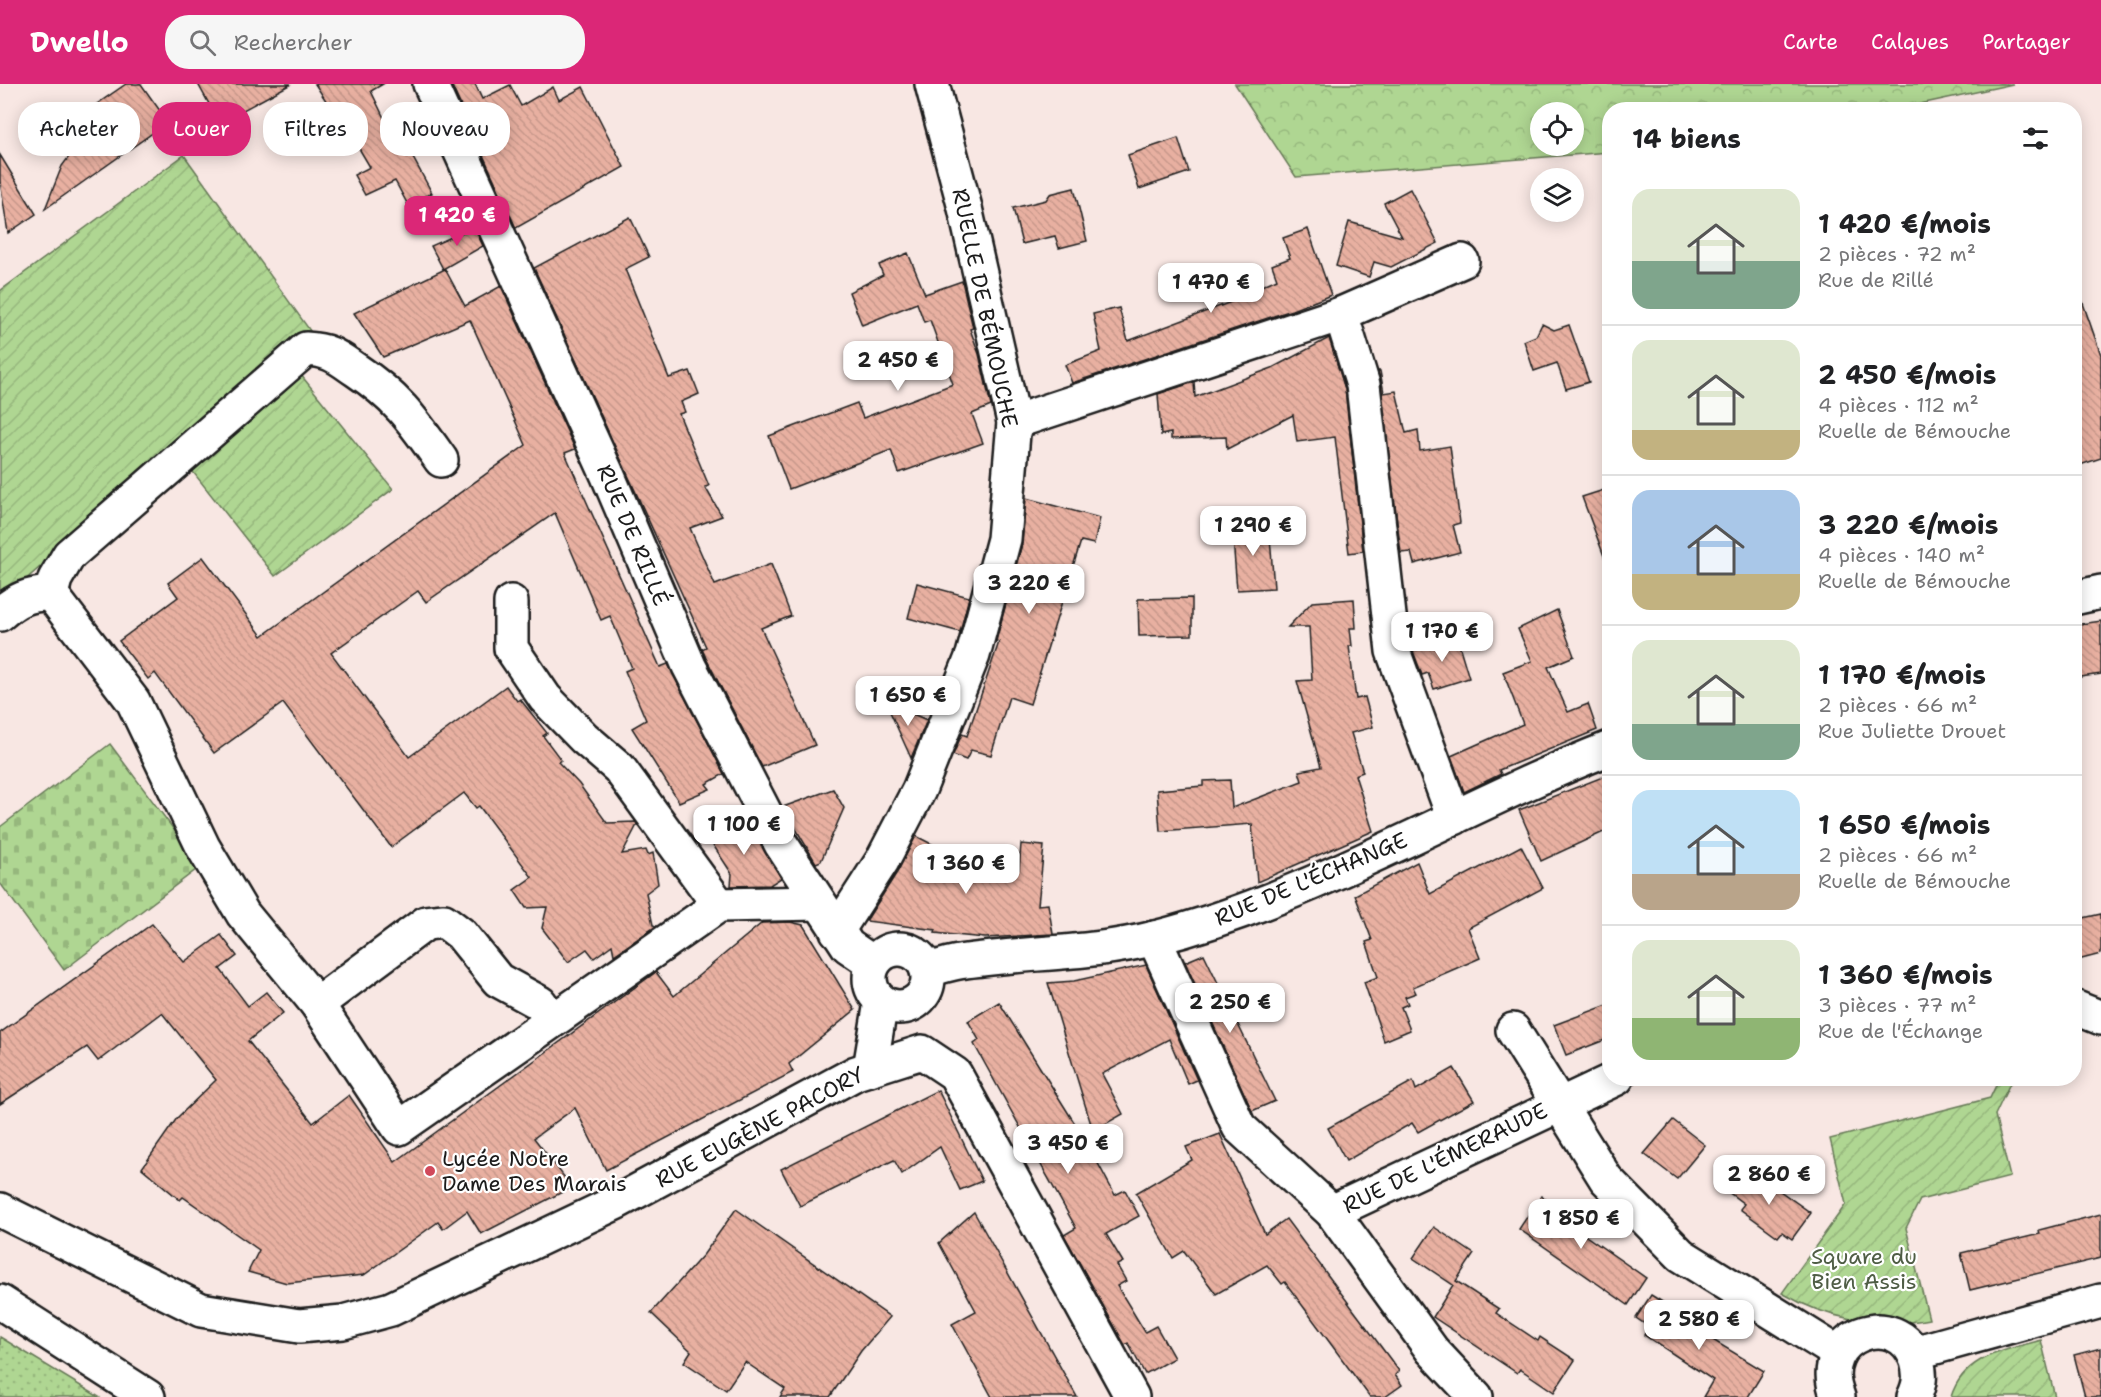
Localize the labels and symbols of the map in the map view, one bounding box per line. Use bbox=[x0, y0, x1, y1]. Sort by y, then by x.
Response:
street label: RUELLE DE BÉMOUCHE bbox=[945, 186, 1025, 430]
pin: 1 420 € bbox=[402, 196, 512, 247]
pin: 1 470 € bbox=[1156, 263, 1266, 314]
pin: 2 450 € bbox=[843, 341, 953, 392]
street label: RUE DE RILLÉ bbox=[590, 460, 676, 610]
pin: 1 290 € bbox=[1198, 506, 1308, 557]
pin: 3 220 € bbox=[974, 564, 1084, 615]
pin: 1 170 € bbox=[1387, 612, 1497, 663]
pin: 1 650 € bbox=[853, 676, 963, 727]
pin: 1 100 € bbox=[689, 805, 799, 856]
street label: RUE DE L'ÉCHANGE bbox=[1210, 825, 1412, 933]
pin: 1 360 € bbox=[911, 844, 1021, 895]
pin: 2 250 € bbox=[1175, 983, 1285, 1034]
street label: RUE EUGÈNE PACORY bbox=[650, 1060, 870, 1194]
street label: RUE DE L'ÉMERAUDE bbox=[1338, 1096, 1552, 1220]
pin: 3 450 € bbox=[1013, 1124, 1123, 1175]
place label: Lycée Notre Dame Des Marais bbox=[442, 1144, 627, 1198]
pin: 2 860 € bbox=[1714, 1155, 1824, 1206]
marker: Lycée Notre Dame Des Marais bbox=[423, 1164, 437, 1178]
pin: 1 850 € bbox=[1526, 1199, 1636, 1250]
park label: Square du Bien Assis bbox=[1811, 1242, 1917, 1296]
pin: 2 580 € bbox=[1644, 1300, 1754, 1351]

